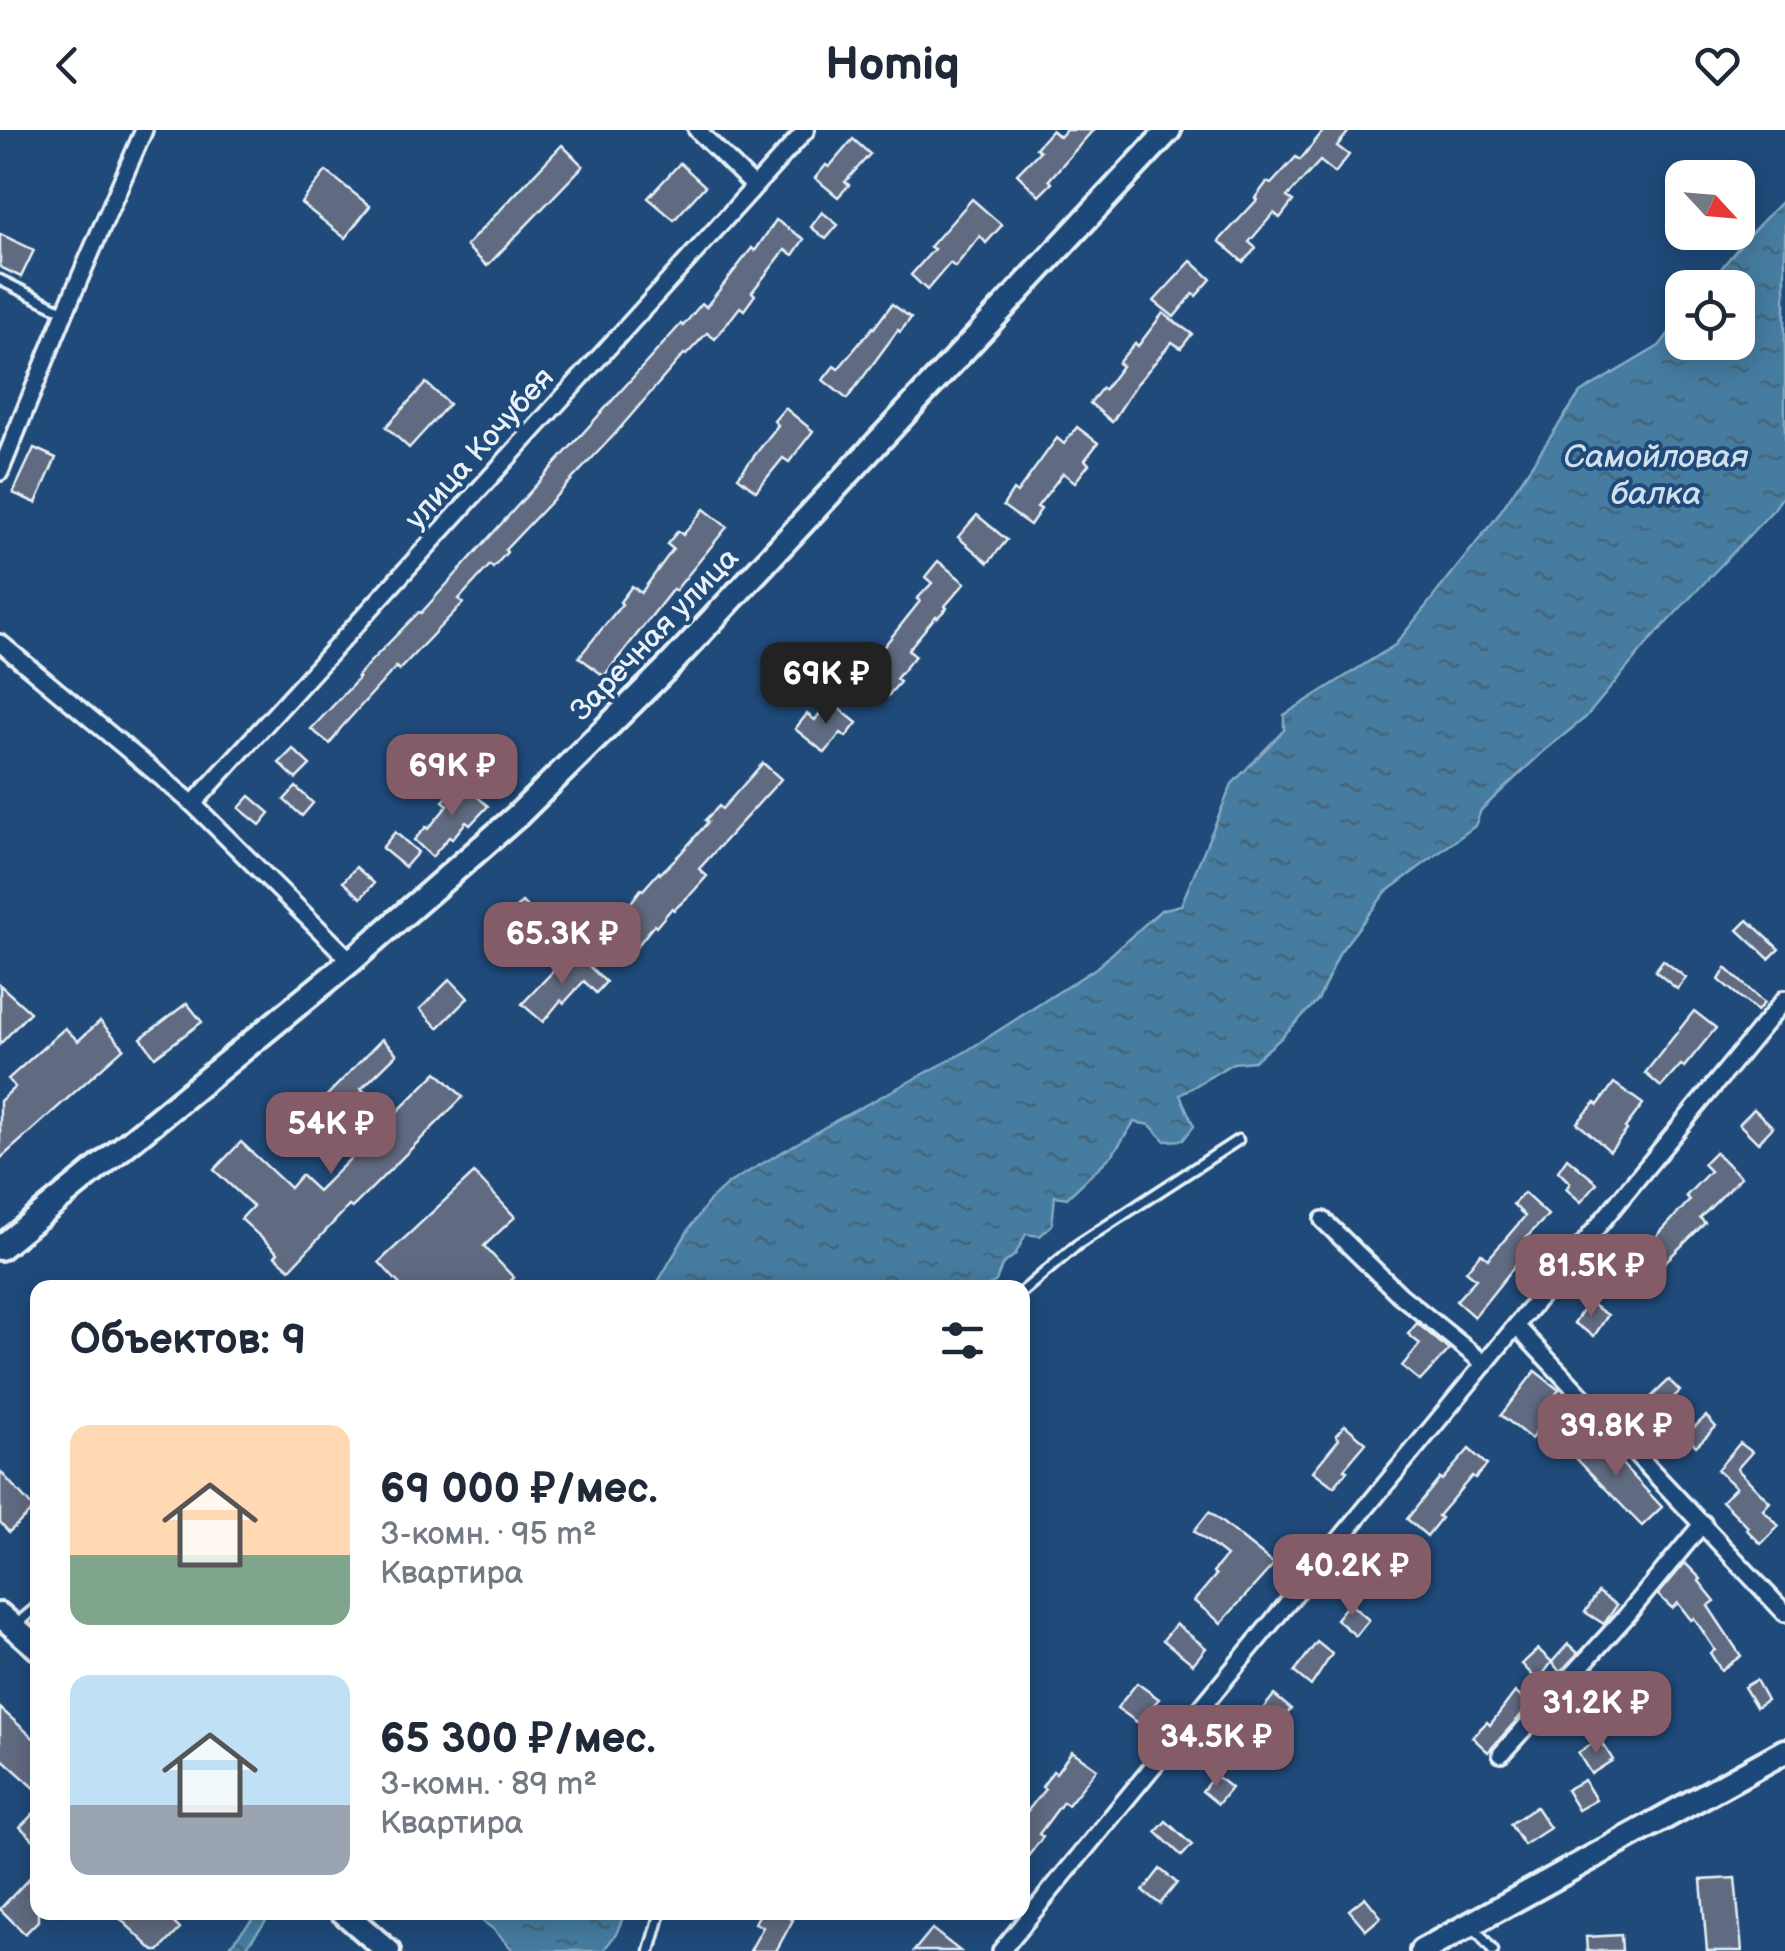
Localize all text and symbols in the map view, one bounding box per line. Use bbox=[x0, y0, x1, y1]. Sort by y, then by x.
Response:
icon: back bbox=[40, 38, 95, 93]
text: Homiq bbox=[825, 38, 960, 93]
icon: heart bbox=[1690, 38, 1745, 93]
north arrow bbox=[1665, 160, 1755, 250]
map controls bbox=[1665, 160, 1755, 360]
button: locate bbox=[1665, 270, 1755, 360]
street label: улица Кочубея bbox=[398, 360, 562, 537]
water label: Самойловая балка bbox=[1563, 438, 1749, 514]
street label: Заречная улица bbox=[563, 540, 747, 729]
pin: 69K ₽ bbox=[756, 642, 896, 727]
text: 69K ₽ bbox=[782, 655, 870, 694]
pin: 69K ₽ bbox=[382, 734, 522, 819]
text: 69K ₽ bbox=[408, 747, 496, 786]
pin: 65.3K ₽ bbox=[470, 902, 654, 987]
text: 65.3K ₽ bbox=[506, 915, 618, 954]
pin: 54K ₽ bbox=[261, 1092, 401, 1177]
text: 54K ₽ bbox=[288, 1105, 374, 1144]
pin: 81.5K ₽ bbox=[1499, 1234, 1683, 1319]
text: 81.5K ₽ bbox=[1537, 1247, 1645, 1286]
icon: filters bbox=[935, 1313, 990, 1368]
text: Объектов: 9 bbox=[70, 1315, 306, 1366]
pin: 39.8K ₽ bbox=[1524, 1394, 1708, 1479]
text: 39.8K ₽ bbox=[1560, 1407, 1672, 1446]
text: 69 000 ₽/мес. bbox=[380, 1464, 658, 1515]
icon: home bbox=[150, 1465, 270, 1585]
text: 3-комн. · 95 m² bbox=[380, 1515, 597, 1554]
pin: 40.2K ₽ bbox=[1260, 1534, 1444, 1619]
text: 40.2K ₽ bbox=[1295, 1547, 1409, 1586]
text: Квартира bbox=[380, 1554, 523, 1593]
pin: 31.2K ₽ bbox=[1504, 1671, 1688, 1756]
text: 31.2K ₽ bbox=[1542, 1684, 1650, 1723]
pin: 34.5K ₽ bbox=[1124, 1705, 1308, 1790]
text: 65 300 ₽/мес. bbox=[380, 1714, 656, 1765]
icon: home bbox=[150, 1715, 270, 1835]
text: 34.5K ₽ bbox=[1160, 1718, 1272, 1757]
text: 3-комн. · 89 m² bbox=[380, 1765, 597, 1804]
text: Квартира bbox=[380, 1804, 523, 1843]

